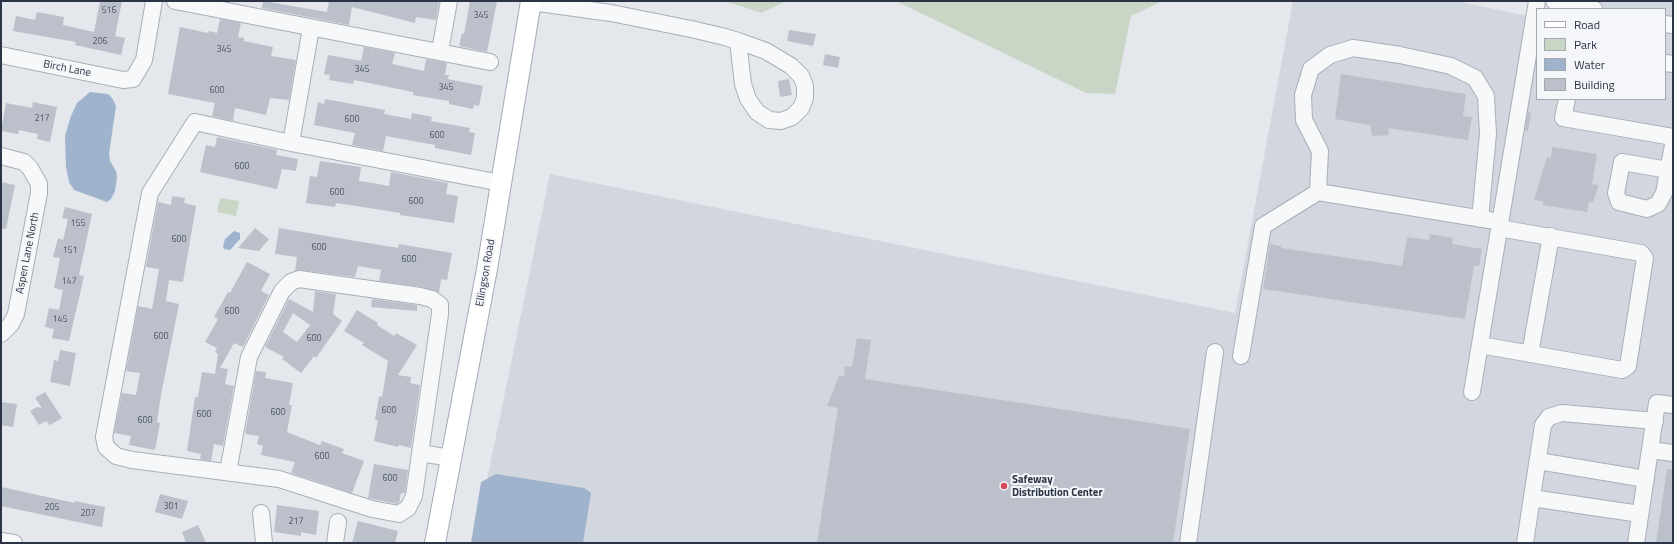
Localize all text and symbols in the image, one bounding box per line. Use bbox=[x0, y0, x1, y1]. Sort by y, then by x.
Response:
house number: 516 bbox=[101, 6, 117, 16]
legend bbox=[1536, 8, 1666, 100]
house number: 345 bbox=[473, 11, 489, 21]
text: Road bbox=[1574, 15, 1600, 34]
text: Park bbox=[1574, 35, 1597, 54]
house number: 206 bbox=[92, 37, 108, 47]
house number: 345 bbox=[216, 45, 232, 55]
text: Water bbox=[1574, 55, 1605, 74]
street label: Birch Lane bbox=[42, 58, 92, 80]
house number: 345 bbox=[354, 65, 370, 75]
text: Building bbox=[1574, 75, 1615, 94]
house number: 345 bbox=[438, 83, 454, 93]
house number: 600 bbox=[209, 86, 225, 96]
house number: 217 bbox=[34, 114, 50, 124]
house number: 600 bbox=[344, 115, 360, 125]
house number: 600 bbox=[429, 131, 445, 141]
house number: 600 bbox=[234, 162, 250, 172]
house number: 600 bbox=[329, 188, 345, 198]
house number: 600 bbox=[408, 197, 424, 207]
street label: Aspen Lane North bbox=[14, 211, 42, 295]
house number: 155 bbox=[70, 219, 86, 229]
house number: 600 bbox=[171, 235, 187, 245]
street label: Ellingson Road bbox=[474, 238, 498, 308]
house number: 600 bbox=[311, 243, 327, 253]
house number: 151 bbox=[62, 246, 78, 256]
house number: 600 bbox=[401, 255, 417, 265]
house number: 147 bbox=[61, 277, 77, 287]
house number: 600 bbox=[224, 307, 240, 317]
house number: 145 bbox=[52, 315, 68, 325]
house number: 600 bbox=[153, 332, 169, 342]
house number: 600 bbox=[306, 334, 322, 344]
house number: 600 bbox=[381, 406, 397, 416]
house number: 600 bbox=[270, 408, 286, 418]
house number: 600 bbox=[196, 410, 212, 420]
house number: 600 bbox=[137, 416, 153, 426]
house number: 600 bbox=[314, 452, 330, 462]
place label: Safeway Distribution Center bbox=[1012, 473, 1103, 499]
house number: 600 bbox=[382, 474, 398, 484]
marker: Safeway Distribution Center bbox=[999, 481, 1009, 491]
house number: 301 bbox=[163, 502, 179, 512]
house number: 205 bbox=[44, 503, 60, 513]
house number: 207 bbox=[80, 509, 96, 519]
house number: 217 bbox=[288, 517, 304, 527]

